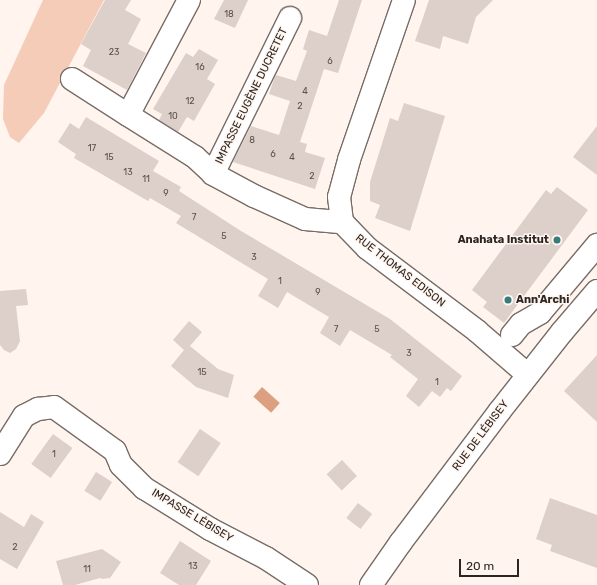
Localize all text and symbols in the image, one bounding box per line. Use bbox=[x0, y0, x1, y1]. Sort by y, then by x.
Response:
house number: 18 bbox=[224, 9, 234, 19]
street label: IMPASSE EUGÈNE DUCRETET bbox=[213, 26, 291, 166]
house number: 23 bbox=[109, 47, 119, 57]
house number: 6 bbox=[327, 56, 333, 66]
house number: 16 bbox=[195, 62, 205, 72]
house number: 4 bbox=[302, 86, 308, 96]
house number: 12 bbox=[185, 96, 195, 106]
house number: 2 bbox=[297, 101, 303, 111]
house number: 10 bbox=[168, 111, 178, 121]
house number: 8 bbox=[249, 135, 255, 145]
house number: 17 bbox=[88, 143, 96, 153]
house number: 6 bbox=[270, 149, 276, 159]
house number: 15 bbox=[104, 152, 114, 162]
house number: 4 bbox=[289, 152, 295, 162]
house number: 13 bbox=[123, 167, 133, 177]
house number: 2 bbox=[309, 171, 315, 181]
house number: 11 bbox=[142, 174, 150, 184]
house number: 9 bbox=[163, 188, 169, 198]
house number: 7 bbox=[192, 212, 196, 222]
house number: 5 bbox=[221, 231, 227, 241]
street label: RUE THOMAS EDISON bbox=[352, 232, 448, 310]
place label: Anahata Institut bbox=[458, 233, 549, 247]
marker: Anahata Institut bbox=[552, 235, 562, 245]
house number: 3 bbox=[251, 252, 257, 262]
house number: 1 bbox=[278, 276, 282, 286]
house number: 9 bbox=[315, 287, 321, 297]
place label: Ann'Archi bbox=[516, 293, 569, 307]
marker: Ann'Archi bbox=[503, 295, 513, 305]
house number: 7 bbox=[334, 324, 338, 334]
house number: 5 bbox=[374, 324, 380, 334]
house number: 3 bbox=[406, 348, 412, 358]
house number: 15 bbox=[197, 367, 207, 377]
house number: 1 bbox=[435, 377, 439, 387]
street label: RUE DE LÉBISEY bbox=[450, 398, 512, 474]
house number: 1 bbox=[52, 449, 56, 459]
street label: IMPASSE LÉBISEY bbox=[149, 487, 235, 545]
house number: 2 bbox=[12, 542, 18, 552]
scale bar bbox=[461, 551, 521, 577]
text: 20 m bbox=[466, 559, 494, 573]
house number: 13 bbox=[188, 561, 198, 571]
house number: 11 bbox=[83, 564, 91, 574]

